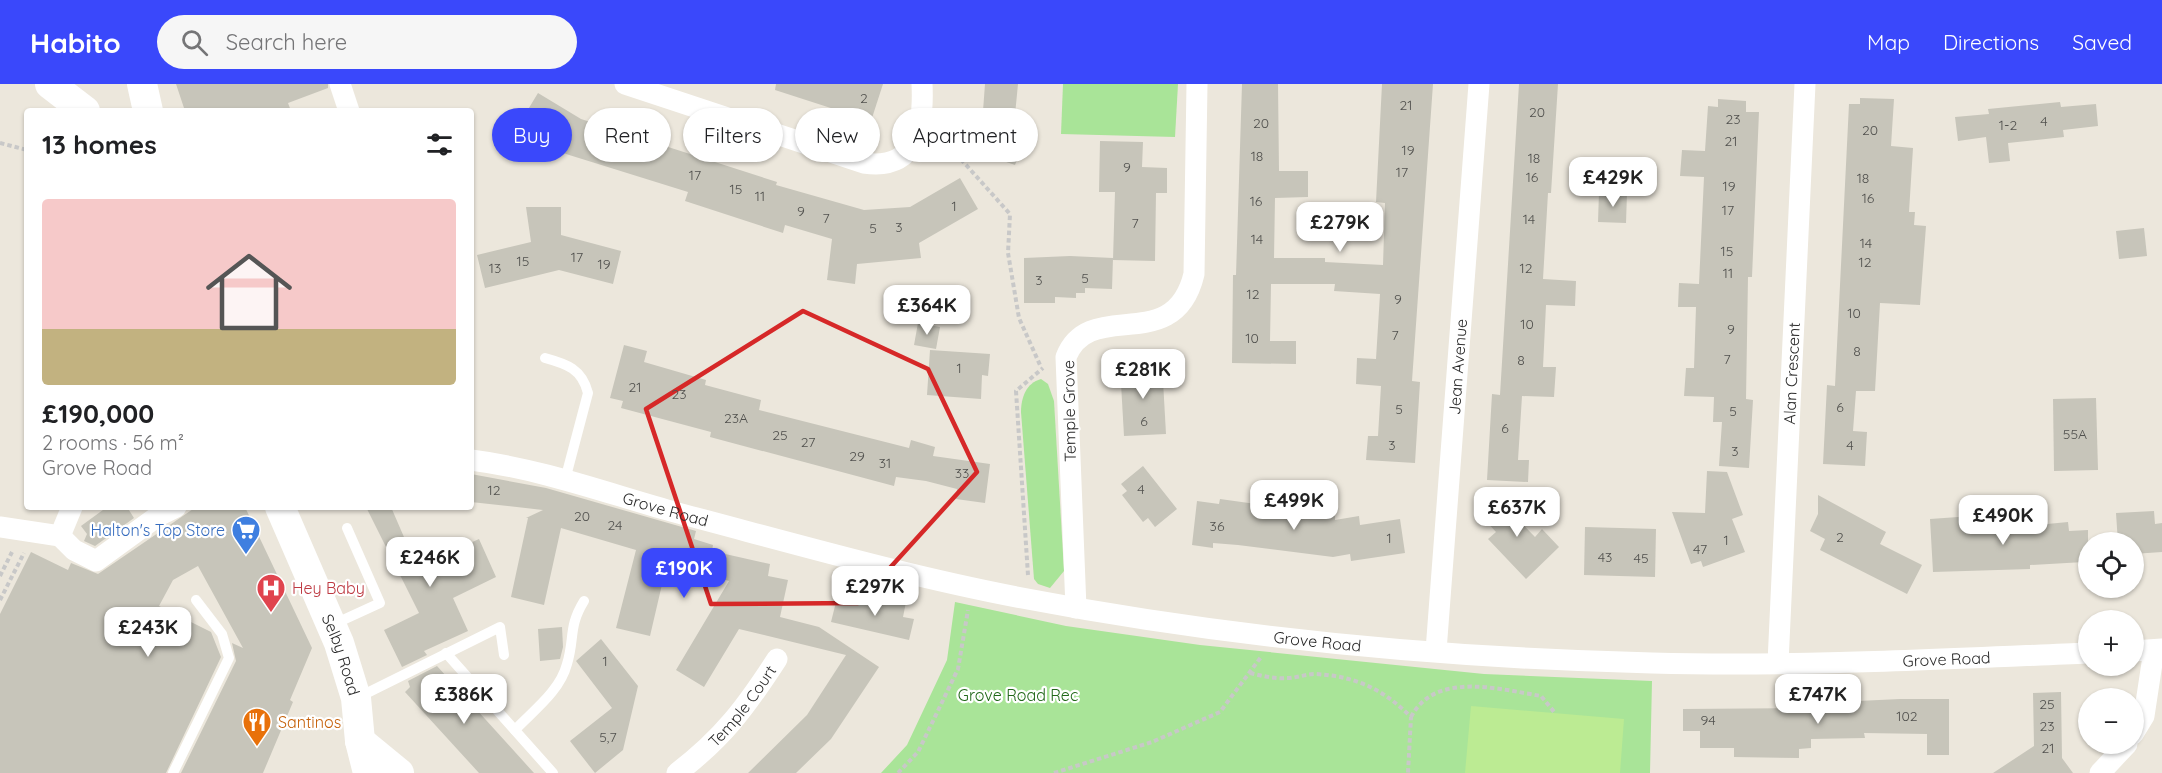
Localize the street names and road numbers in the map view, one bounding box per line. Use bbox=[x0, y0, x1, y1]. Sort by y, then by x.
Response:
street label: Jean Avenue bbox=[1444, 318, 1471, 416]
street label: Alan Crescent bbox=[1779, 322, 1804, 425]
street label: Temple Grove bbox=[1058, 360, 1080, 462]
street label: Grove Road bbox=[620, 487, 711, 531]
street label: Selby Road bbox=[318, 611, 365, 698]
street label: Grove Road bbox=[1272, 627, 1362, 656]
street label: Grove Road bbox=[1902, 647, 1991, 671]
street label: Temple Court bbox=[704, 661, 780, 751]

